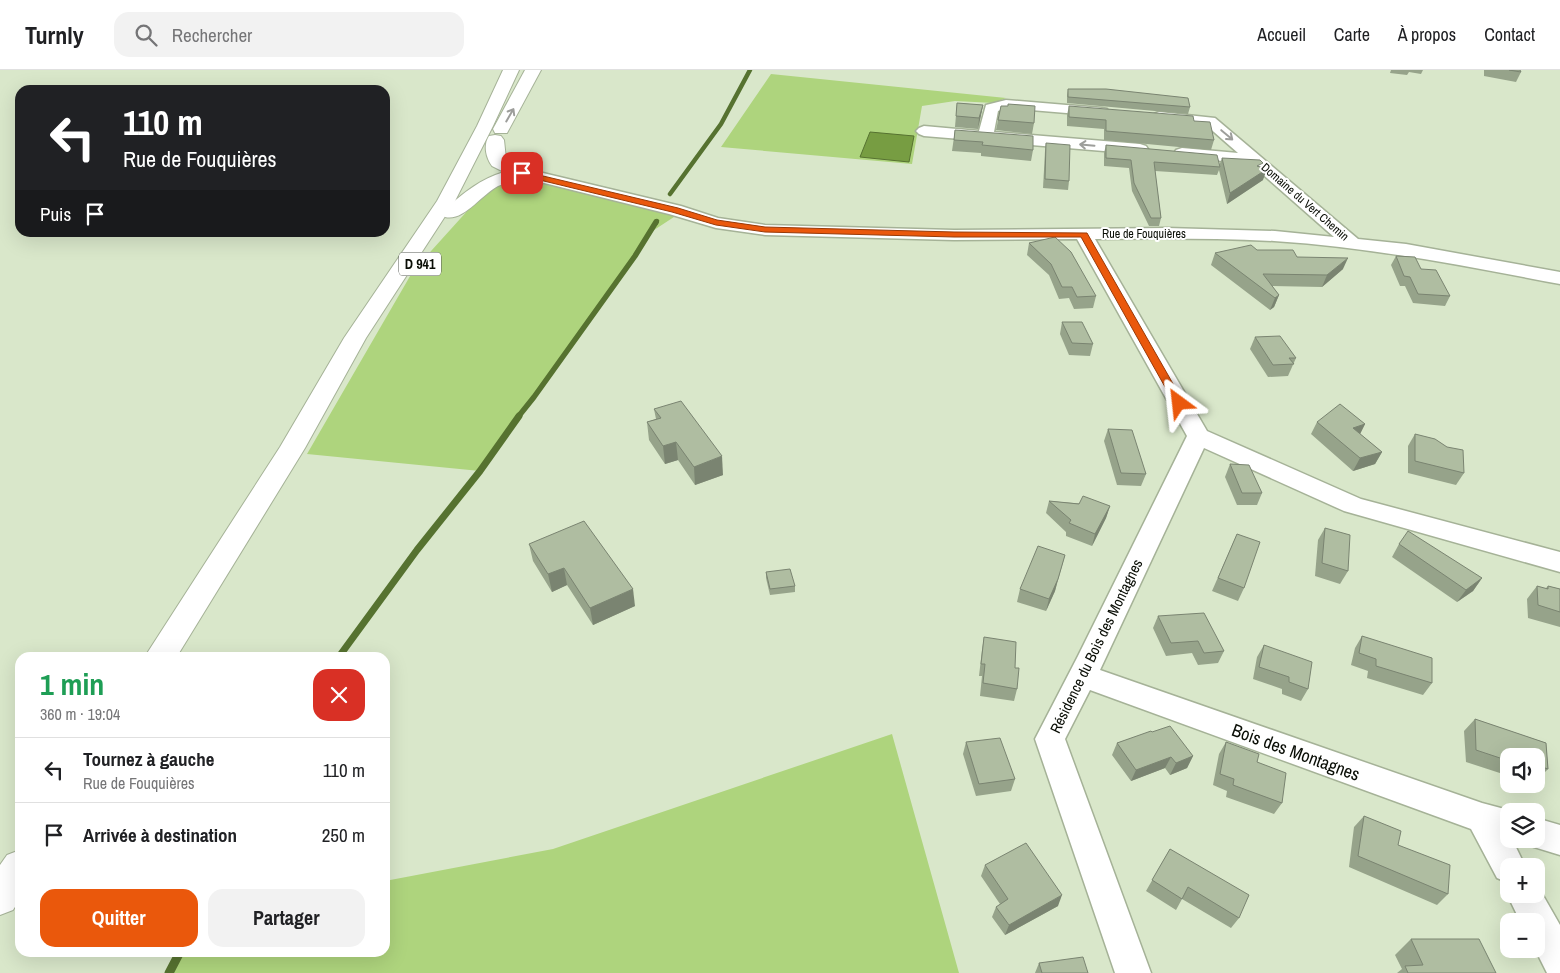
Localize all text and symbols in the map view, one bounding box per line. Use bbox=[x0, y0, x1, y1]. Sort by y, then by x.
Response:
search box bbox=[114, 12, 464, 57]
text: Turnly bbox=[25, 19, 84, 51]
icon: search bbox=[132, 21, 160, 49]
text: Rechercher bbox=[172, 22, 252, 48]
text: Accueil bbox=[1257, 22, 1306, 47]
text: Carte bbox=[1334, 22, 1370, 47]
text: À propos bbox=[1398, 22, 1456, 47]
text: Contact bbox=[1484, 22, 1535, 47]
text: 110 m bbox=[123, 99, 203, 146]
icon: left bbox=[40, 105, 105, 170]
one-way arrow bbox=[505, 108, 515, 122]
one-way arrow bbox=[1221, 130, 1234, 141]
one-way arrow bbox=[1079, 140, 1095, 149]
text: Rue de Fouquières bbox=[123, 144, 277, 174]
pin bbox=[501, 152, 543, 194]
icon: arrive bbox=[508, 159, 536, 187]
street label: Domaine du Vert Chemin bbox=[1258, 160, 1352, 244]
icon: arrive bbox=[81, 200, 109, 228]
text: Puis bbox=[40, 201, 71, 227]
street label: Rue de Fouquières bbox=[1102, 226, 1186, 242]
road number: D 941 bbox=[399, 252, 441, 275]
position arrow bbox=[1152, 376, 1204, 428]
street label: Résidence du Bois des Montagnes bbox=[1045, 555, 1147, 737]
text: 1 min bbox=[40, 664, 104, 704]
button: close bbox=[313, 669, 365, 721]
text: 360 m · 19:04 bbox=[40, 703, 120, 725]
street label: Bois des Montagnes bbox=[1228, 717, 1364, 787]
text: Tournez à gauche bbox=[83, 746, 214, 772]
map controls bbox=[1500, 748, 1545, 958]
button: sound bbox=[1500, 748, 1545, 793]
icon: left bbox=[40, 756, 68, 784]
text: 110 m bbox=[323, 757, 365, 783]
text: Rue de Fouquières bbox=[83, 772, 195, 794]
button: layers bbox=[1500, 803, 1545, 848]
icon: arrive bbox=[40, 821, 68, 849]
text: Arrivée à destination bbox=[83, 822, 237, 848]
text: 250 m bbox=[322, 822, 365, 848]
button: + bbox=[1500, 858, 1545, 903]
button: Quitter bbox=[40, 889, 198, 947]
button: Partager bbox=[208, 889, 365, 947]
button: − bbox=[1500, 913, 1545, 958]

